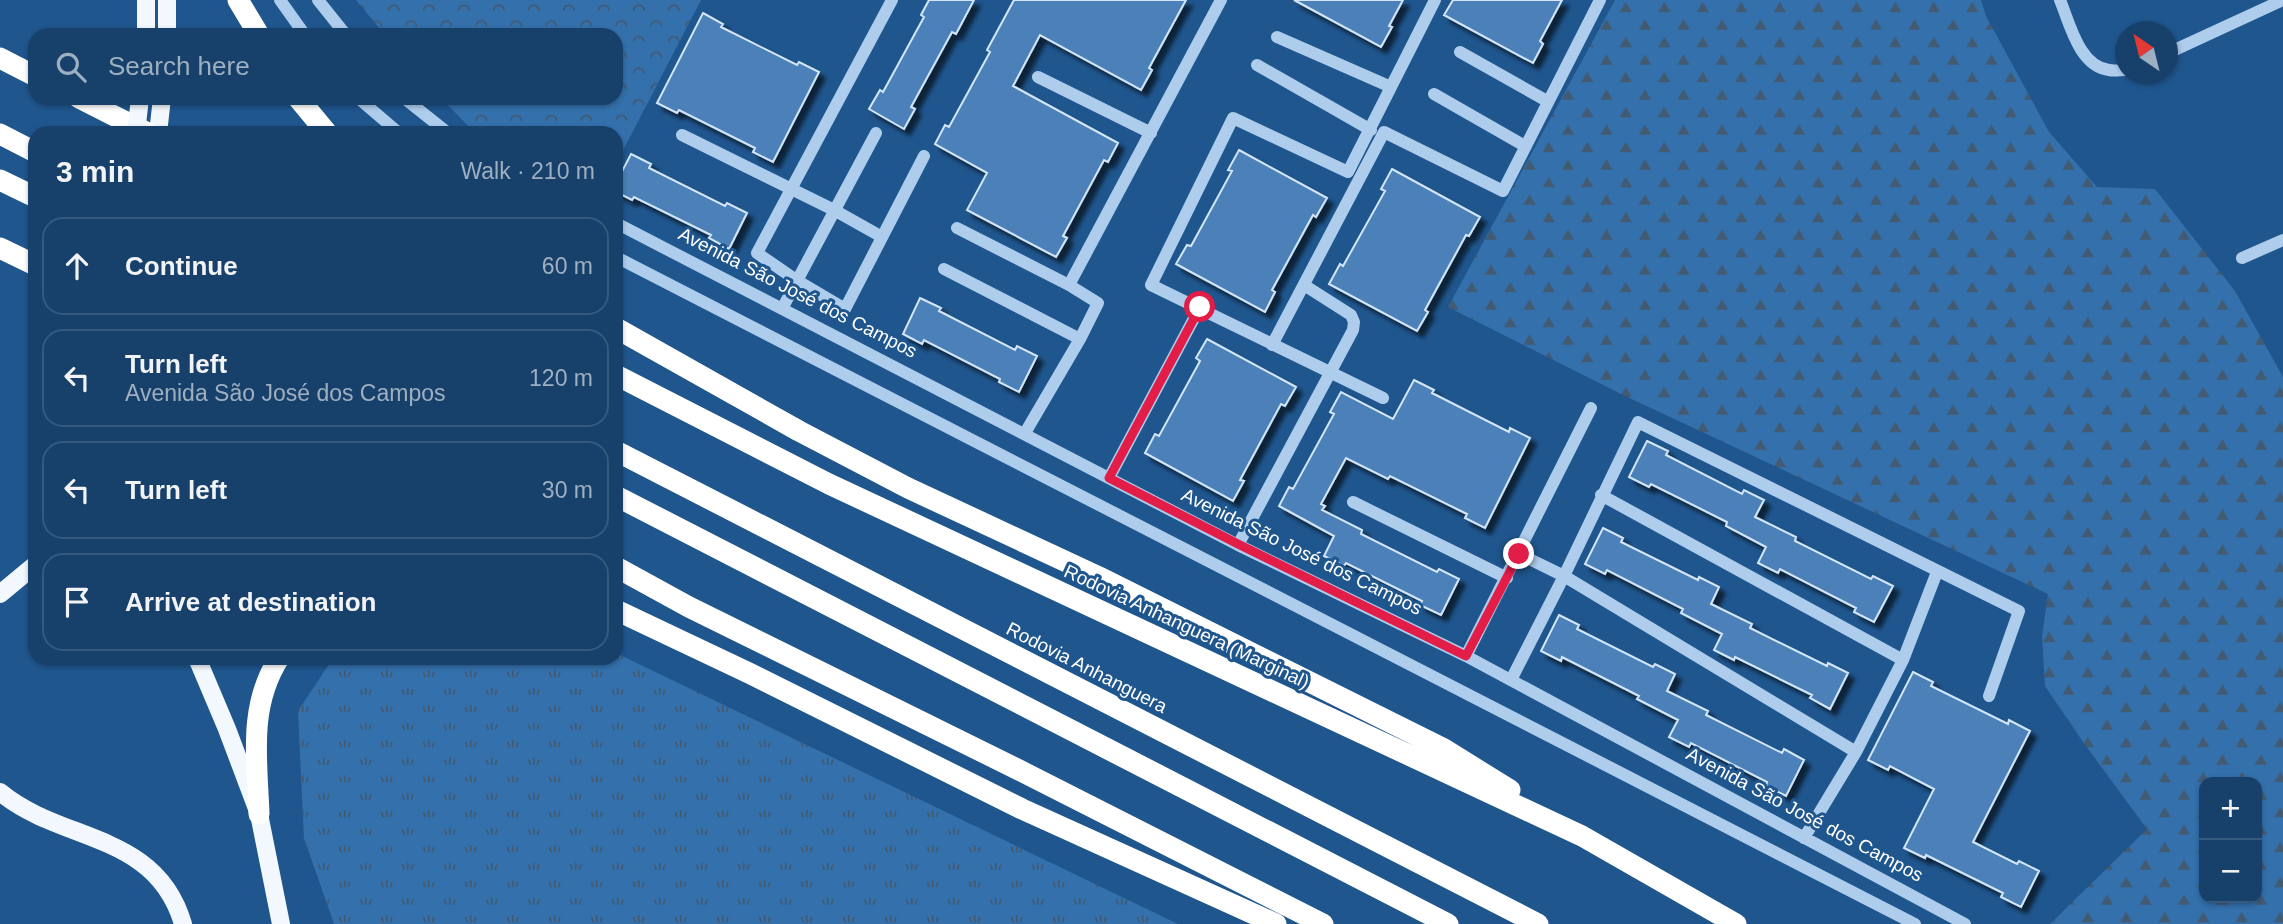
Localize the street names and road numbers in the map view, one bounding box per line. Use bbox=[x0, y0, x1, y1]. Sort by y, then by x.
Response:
street label: Avenida São José dos Campos bbox=[675, 223, 920, 362]
street label: Avenida São José dos Campos bbox=[1178, 484, 1425, 619]
street label: Rodovia Anhanguera (Marginal) bbox=[1060, 559, 1314, 693]
street label: Rodovia Anhanguera bbox=[1002, 616, 1172, 718]
street label: Avenida São José dos Campos bbox=[1683, 743, 1927, 886]

